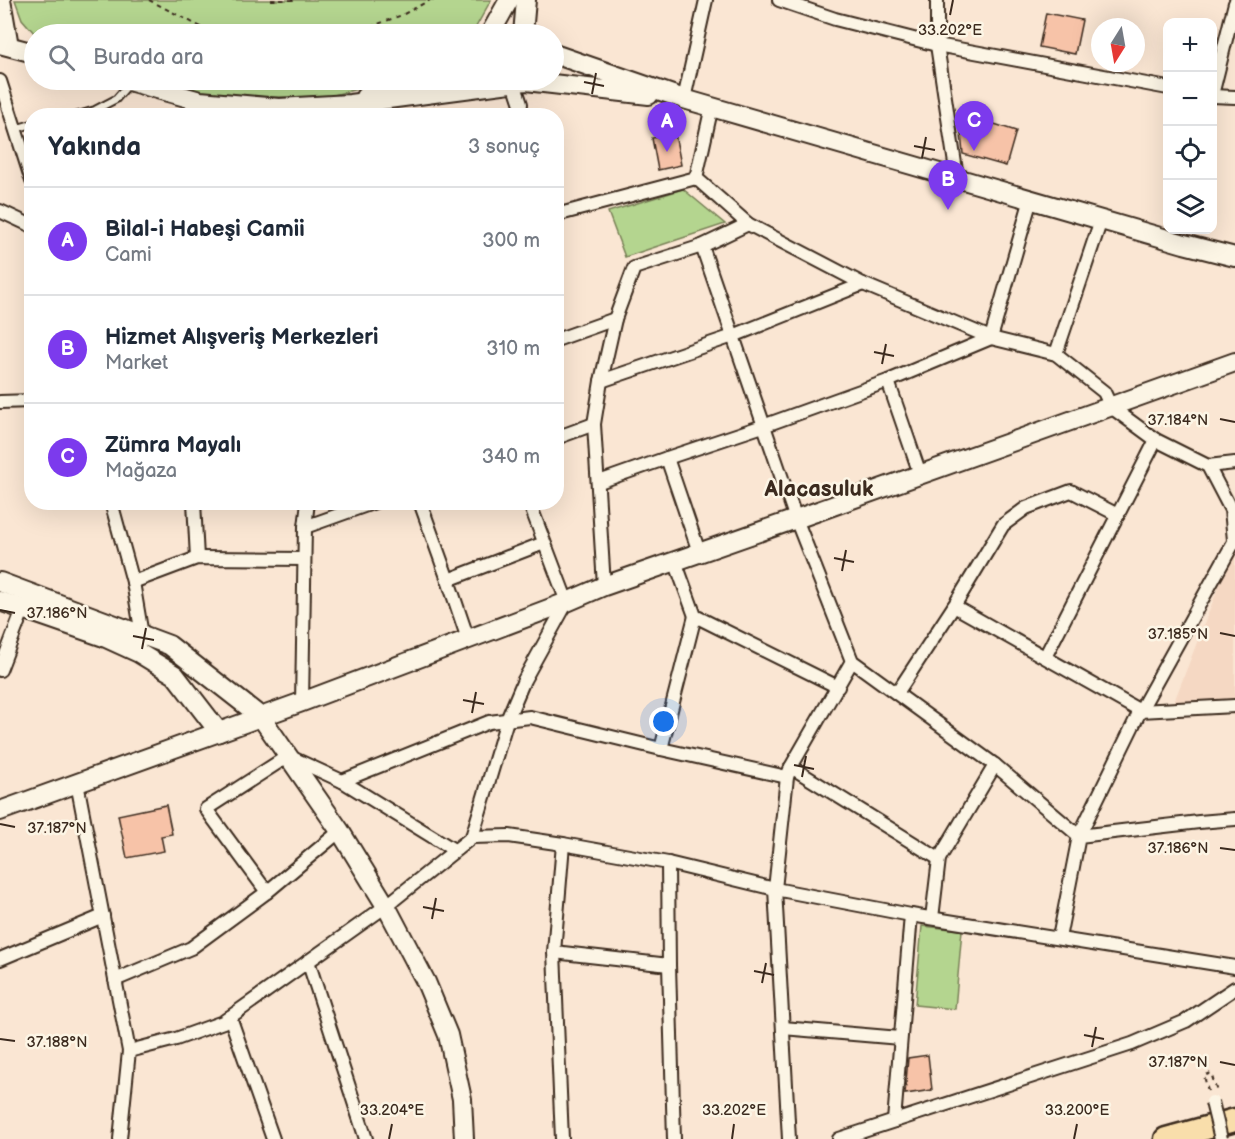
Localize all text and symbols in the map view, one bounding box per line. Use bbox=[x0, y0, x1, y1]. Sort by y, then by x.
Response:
north arrow bbox=[1091, 18, 1145, 72]
map controls bbox=[1163, 18, 1217, 234]
button: + bbox=[1163, 18, 1217, 72]
text: 33.202°E bbox=[918, 21, 982, 40]
search box bbox=[24, 24, 564, 90]
icon: search bbox=[45, 41, 78, 74]
text: Burada ara bbox=[93, 44, 204, 71]
button: − bbox=[1163, 72, 1217, 126]
pin: A bbox=[648, 102, 686, 152]
pin: C bbox=[954, 102, 994, 151]
button: locate bbox=[1163, 126, 1217, 180]
text: Yakında bbox=[48, 132, 141, 163]
text: 3 sonuç bbox=[468, 135, 540, 159]
pin: B bbox=[928, 160, 968, 210]
button: layers bbox=[1163, 180, 1217, 234]
text: Bilal-i Habeşi Camii bbox=[105, 216, 305, 243]
text: A bbox=[61, 229, 74, 253]
text: 300 m bbox=[482, 229, 540, 253]
text: Cami bbox=[105, 243, 152, 267]
text: Hizmet Alışveriş Merkezleri bbox=[105, 324, 378, 351]
text: B bbox=[60, 337, 75, 361]
text: 310 m bbox=[486, 337, 540, 361]
text: Market bbox=[105, 351, 168, 375]
text: 37.184°N bbox=[1148, 411, 1208, 430]
text: Zümra Mayalı bbox=[105, 432, 241, 459]
text: C bbox=[60, 445, 75, 469]
text: 340 m bbox=[482, 445, 540, 469]
text: Mağaza bbox=[105, 459, 177, 483]
district label: Alacasuluk bbox=[764, 476, 874, 503]
text: 37.186°N bbox=[26, 604, 88, 623]
text: 37.185°N bbox=[1148, 625, 1208, 644]
your location bbox=[649, 707, 678, 736]
text: 37.187°N bbox=[27, 819, 87, 838]
text: 37.186°N bbox=[1147, 839, 1209, 858]
text: 37.188°N bbox=[26, 1033, 88, 1052]
text: 37.187°N bbox=[1148, 1053, 1208, 1072]
text: 33.204°E bbox=[360, 1101, 424, 1120]
text: 33.202°E bbox=[702, 1101, 766, 1120]
text: 33.200°E bbox=[1045, 1101, 1109, 1120]

